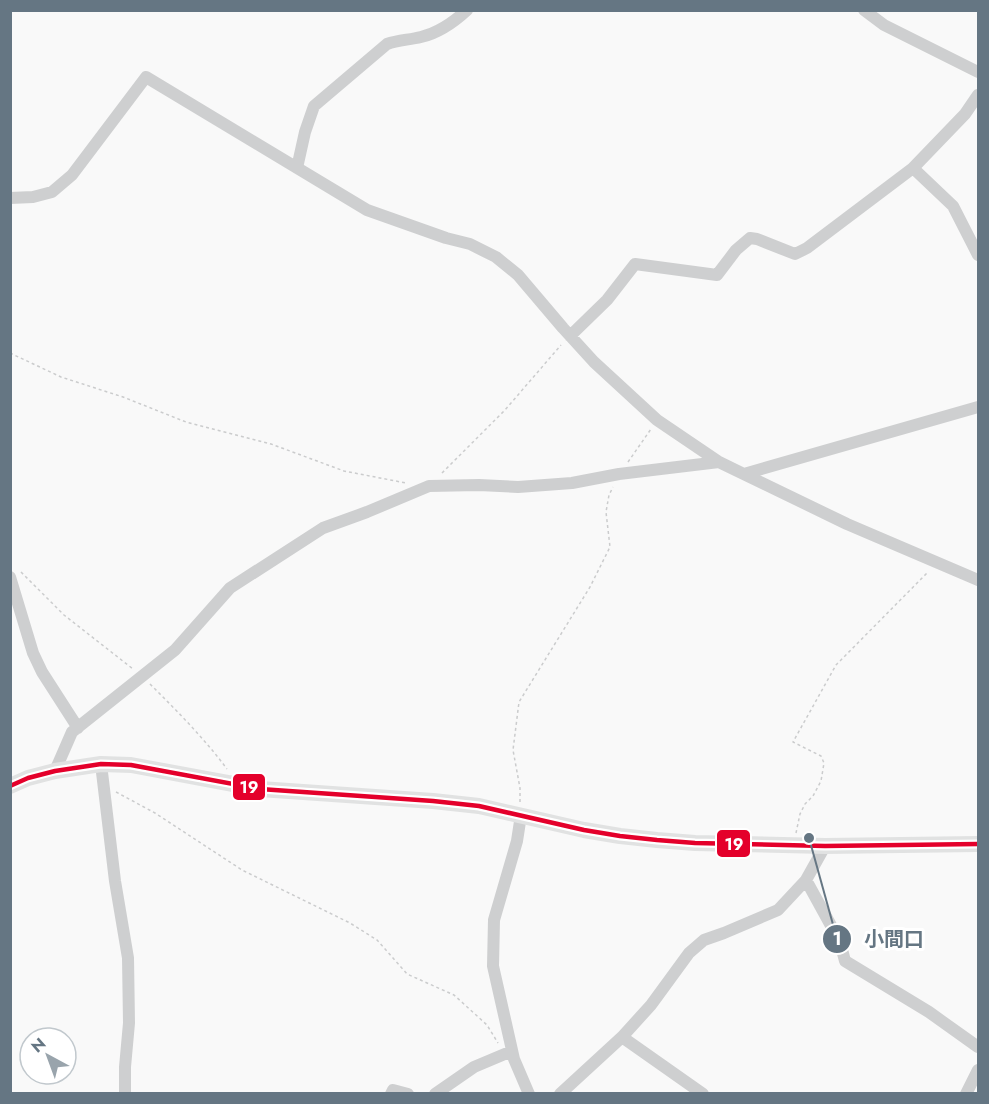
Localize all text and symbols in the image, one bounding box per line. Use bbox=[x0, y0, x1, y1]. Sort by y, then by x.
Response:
line badge: 19 bbox=[232, 773, 266, 801]
text: 19 bbox=[240, 776, 258, 799]
line badge: 19 bbox=[716, 829, 751, 858]
text: 19 bbox=[725, 833, 743, 856]
callout: 小間口 bbox=[822, 920, 936, 958]
text: 小間口 bbox=[864, 925, 924, 954]
text: 1 bbox=[832, 926, 842, 952]
north arrow bbox=[18, 1026, 78, 1086]
text: N bbox=[26, 1032, 51, 1058]

